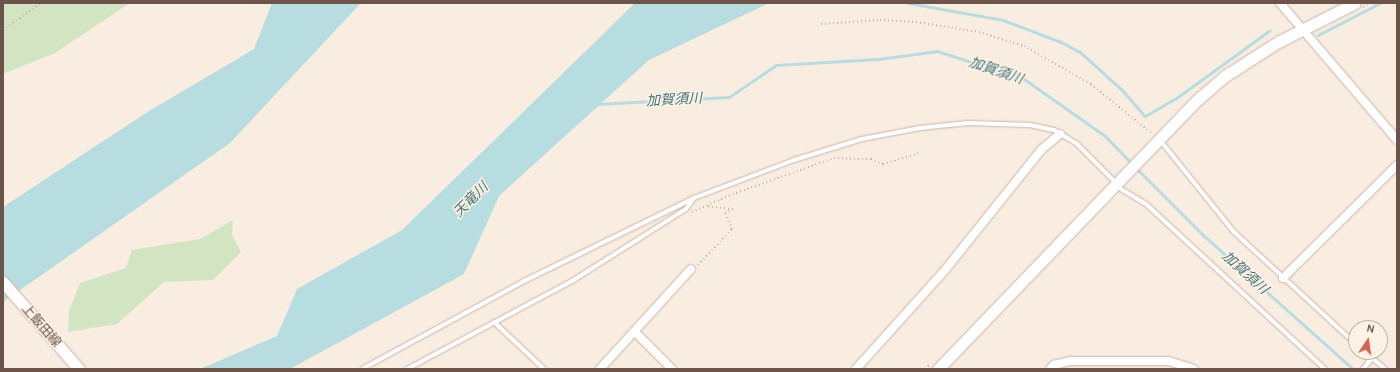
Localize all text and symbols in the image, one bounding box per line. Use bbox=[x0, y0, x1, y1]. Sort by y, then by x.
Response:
water label: 加賀須川 bbox=[967, 54, 1025, 88]
water label: 加賀須川 bbox=[646, 90, 702, 110]
water label: 天竜川 bbox=[450, 179, 492, 221]
water label: 加賀須川 bbox=[1219, 248, 1271, 298]
street label: 上飯田線 bbox=[18, 301, 64, 351]
north arrow bbox=[1348, 320, 1388, 360]
text: N bbox=[1365, 322, 1376, 336]

